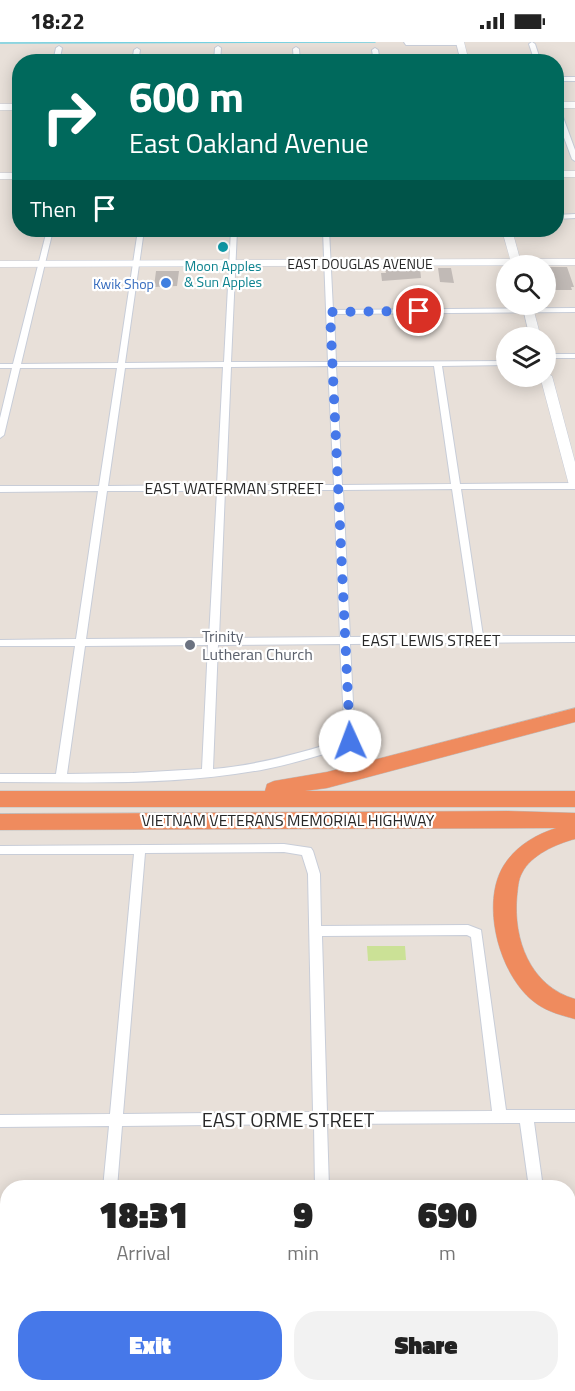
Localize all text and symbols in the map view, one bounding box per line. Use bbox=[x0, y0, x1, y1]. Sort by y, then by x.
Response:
text: 18:22 bbox=[30, 4, 85, 38]
text: 600 m bbox=[129, 64, 244, 128]
icon: right bbox=[30, 78, 108, 156]
text: East Oakland Avenue bbox=[129, 122, 369, 163]
text: Then bbox=[30, 192, 76, 226]
icon: arrive bbox=[88, 192, 121, 225]
marker: Moon Apples & Sun Apples bbox=[216, 240, 230, 254]
street label: EAST DOUGLAS AVENUE bbox=[287, 253, 433, 274]
place label: Moon Apples & Sun Apples bbox=[184, 255, 262, 292]
map controls bbox=[496, 255, 556, 387]
button: search bbox=[496, 255, 556, 315]
place label: Kwik Shop bbox=[93, 273, 154, 294]
marker: Kwik Shop bbox=[159, 276, 173, 290]
pin bbox=[393, 285, 444, 336]
icon: arrive bbox=[402, 294, 435, 327]
button: layers bbox=[496, 327, 556, 387]
street label: EAST WATERMAN STREET bbox=[145, 476, 324, 500]
place label: Trinity Lutheran Church bbox=[202, 624, 313, 666]
street label: EAST LEWIS STREET bbox=[362, 628, 501, 652]
marker: Trinity Lutheran Church bbox=[183, 638, 197, 652]
position arrow bbox=[318, 709, 382, 773]
street label: VIETNAM VETERANS MEMORIAL HIGHWAY bbox=[142, 808, 435, 832]
street label: EAST ORME STREET bbox=[202, 1104, 375, 1135]
text: 18:31 bbox=[99, 1187, 188, 1242]
text: 9 bbox=[293, 1187, 313, 1242]
text: 690 bbox=[418, 1187, 477, 1242]
text: Arrival bbox=[116, 1237, 171, 1268]
text: min bbox=[287, 1237, 319, 1268]
text: m bbox=[439, 1237, 456, 1268]
button: Exit bbox=[18, 1311, 282, 1380]
button: Share bbox=[294, 1311, 558, 1380]

